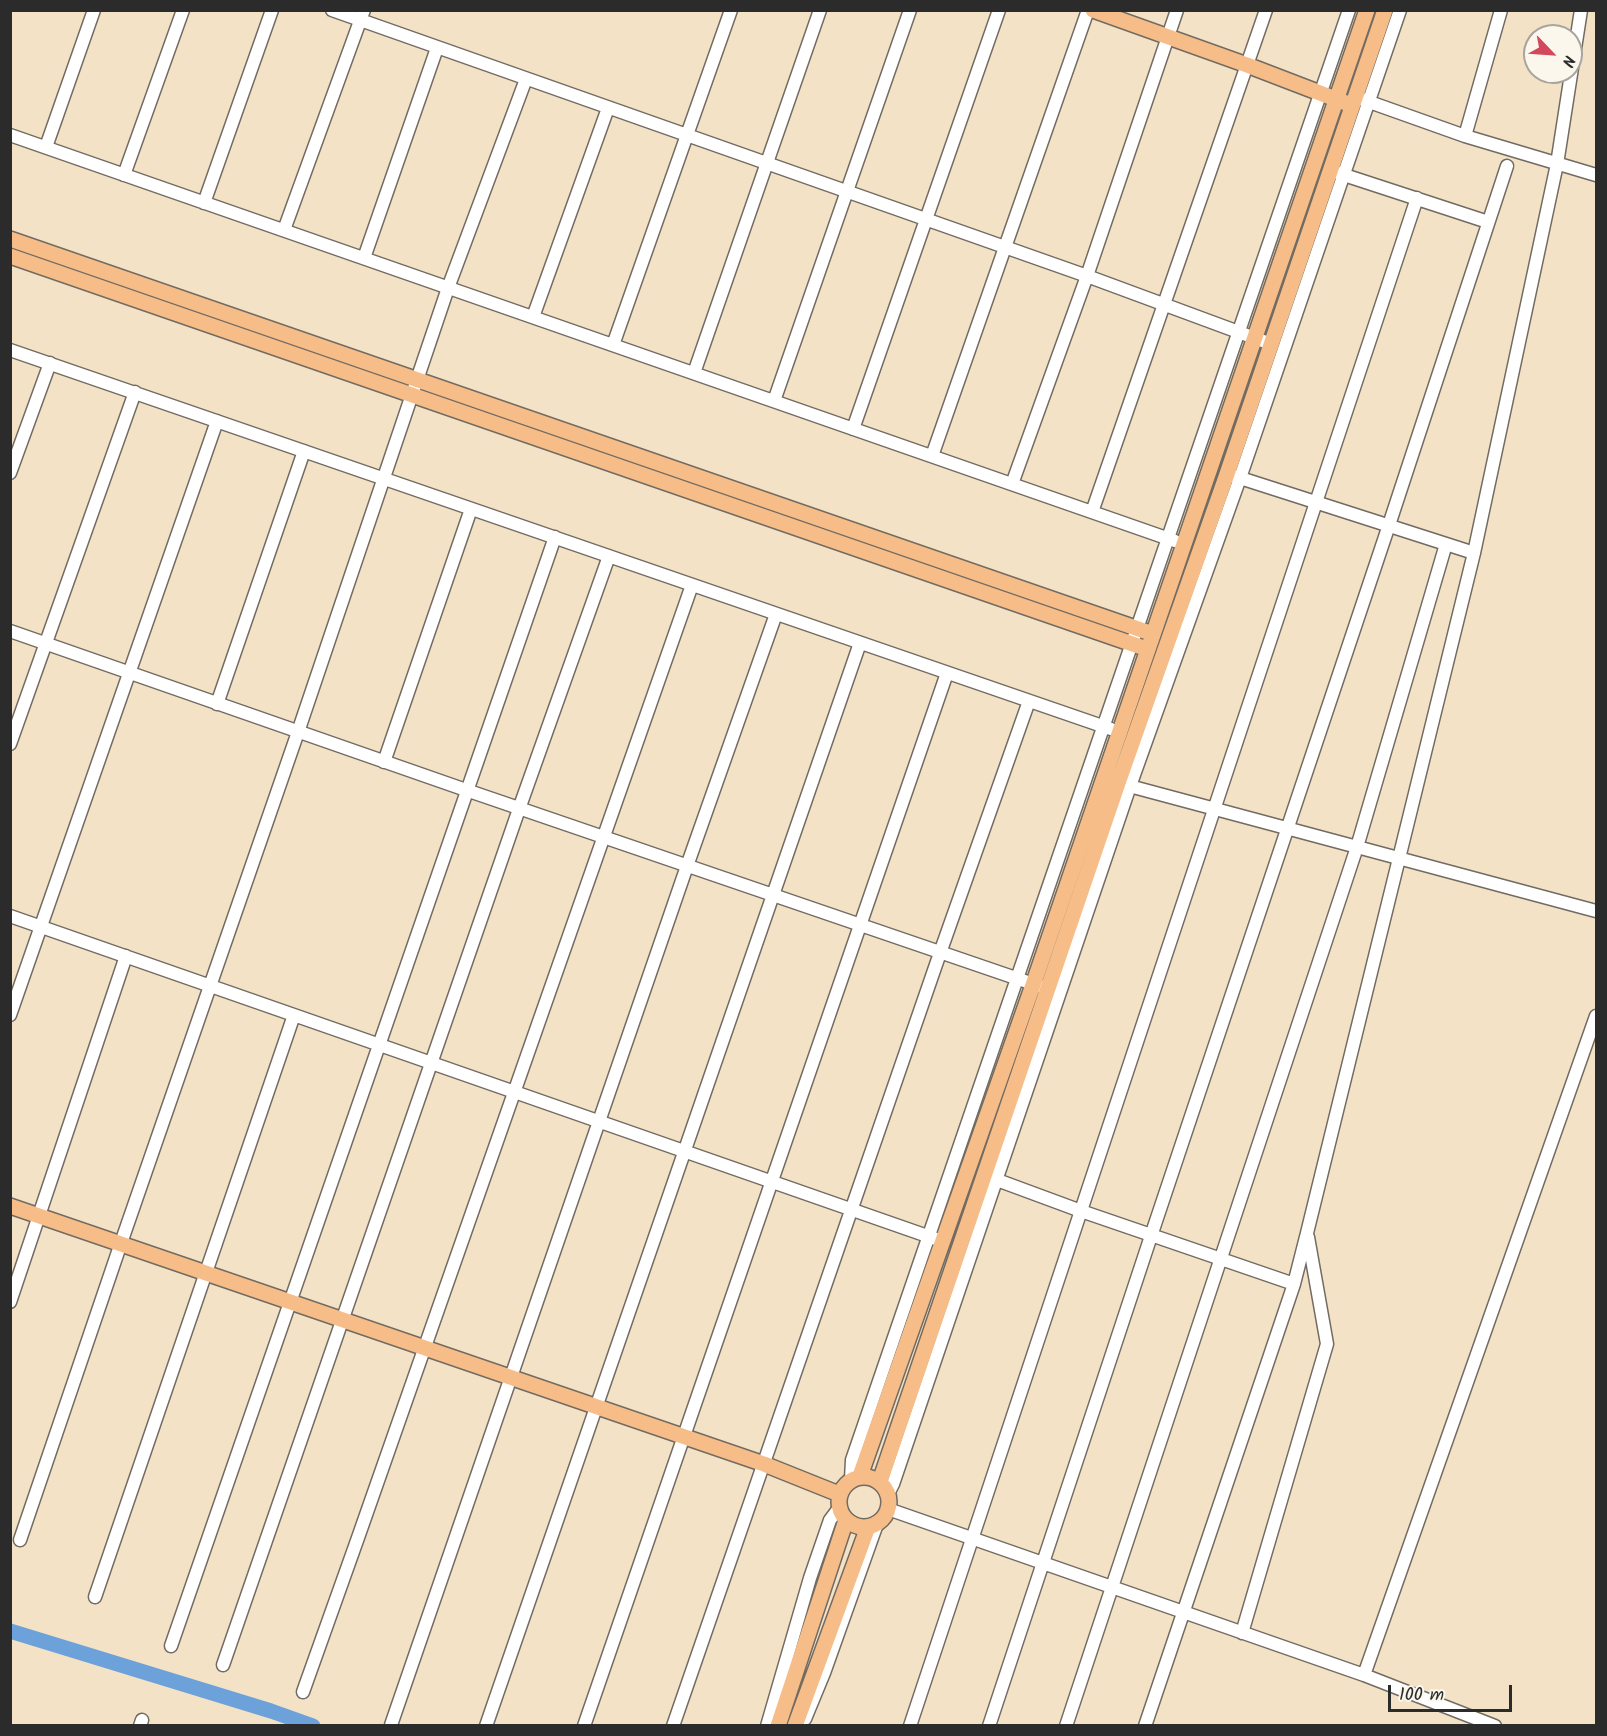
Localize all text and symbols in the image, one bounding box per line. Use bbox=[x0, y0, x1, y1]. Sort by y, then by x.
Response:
north arrow bbox=[1523, 24, 1583, 84]
text: N bbox=[1554, 51, 1581, 71]
scale bar bbox=[1391, 1673, 1516, 1711]
text: 100 m bbox=[1399, 1681, 1444, 1710]

